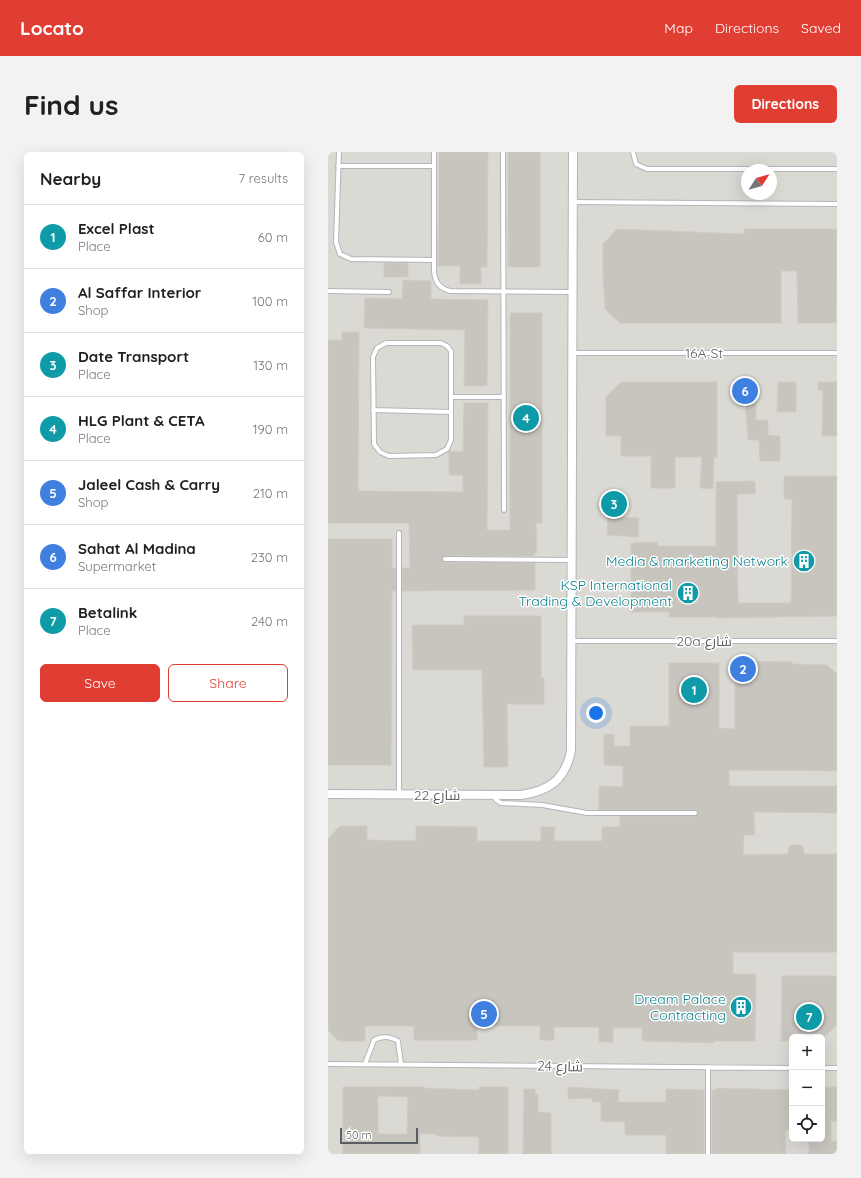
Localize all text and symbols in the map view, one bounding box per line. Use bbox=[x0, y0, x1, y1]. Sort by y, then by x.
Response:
text: Locato bbox=[20, 16, 84, 40]
text: Map bbox=[664, 19, 693, 37]
text: Directions bbox=[715, 19, 779, 37]
text: Saved bbox=[801, 19, 841, 37]
button: Directions bbox=[734, 85, 837, 123]
text: Find us bbox=[24, 87, 118, 122]
north arrow bbox=[741, 164, 777, 200]
text: Nearby bbox=[40, 168, 101, 189]
text: 7 results bbox=[239, 170, 288, 186]
text: Excel Plast bbox=[78, 219, 155, 238]
text: 1 bbox=[50, 229, 56, 245]
text: 60 m bbox=[258, 229, 288, 245]
text: Place bbox=[78, 238, 111, 254]
text: Al Saffar Interior bbox=[78, 283, 201, 302]
text: 2 bbox=[49, 293, 57, 309]
text: 100 m bbox=[252, 293, 288, 309]
text: Shop bbox=[78, 302, 108, 318]
street label: 16A St bbox=[685, 344, 723, 362]
text: Date Transport bbox=[78, 347, 189, 366]
text: 3 bbox=[50, 357, 56, 373]
text: 130 m bbox=[253, 357, 288, 373]
text: Place bbox=[78, 366, 111, 382]
pin: 6 bbox=[732, 376, 758, 406]
pin: 4 bbox=[513, 403, 539, 433]
text: HLG Plant & CETA bbox=[78, 411, 205, 430]
text: 4 bbox=[49, 421, 57, 437]
text: 190 m bbox=[253, 421, 288, 437]
text: Place bbox=[78, 430, 111, 446]
text: Jaleel Cash & Carry bbox=[78, 475, 220, 494]
text: 5 bbox=[49, 485, 57, 501]
text: 210 m bbox=[253, 485, 288, 501]
pin: 3 bbox=[601, 489, 627, 519]
text: Shop bbox=[78, 494, 108, 510]
text: Sahat Al Madina bbox=[78, 539, 196, 558]
building icon: Media & marketing Network bbox=[791, 548, 817, 574]
text: 6 bbox=[49, 549, 57, 565]
text: 230 m bbox=[251, 549, 288, 565]
place label: Media & marketing Network bbox=[606, 552, 788, 570]
text: Supermarket bbox=[78, 558, 156, 574]
place label: KSP International Trading & Development bbox=[518, 576, 672, 610]
building icon: KSP International Trading & Development bbox=[675, 580, 701, 606]
text: Betalink bbox=[78, 603, 137, 622]
text: 7 bbox=[49, 613, 57, 629]
text: 240 m bbox=[251, 613, 288, 629]
text: Place bbox=[78, 622, 111, 638]
street label: 20a شارع bbox=[676, 632, 732, 650]
pin: 2 bbox=[730, 654, 756, 684]
button: Save bbox=[40, 664, 160, 702]
button: Share bbox=[168, 664, 288, 702]
pin: 1 bbox=[681, 675, 707, 705]
your location bbox=[586, 703, 606, 723]
street label: شارع 22 bbox=[414, 786, 460, 804]
place label: Dream Palace Contracting bbox=[634, 990, 726, 1024]
building icon: Dream Palace Contracting bbox=[728, 994, 754, 1020]
pin: 5 bbox=[471, 999, 497, 1029]
pin: 7 bbox=[796, 1002, 822, 1032]
map controls bbox=[789, 1034, 825, 1142]
button: + bbox=[789, 1034, 825, 1070]
street label: شارع 24 bbox=[537, 1057, 583, 1075]
button: − bbox=[789, 1070, 825, 1106]
button: locate bbox=[789, 1106, 825, 1142]
scale bar bbox=[340, 1126, 418, 1145]
text: 50 m bbox=[346, 1128, 372, 1142]

